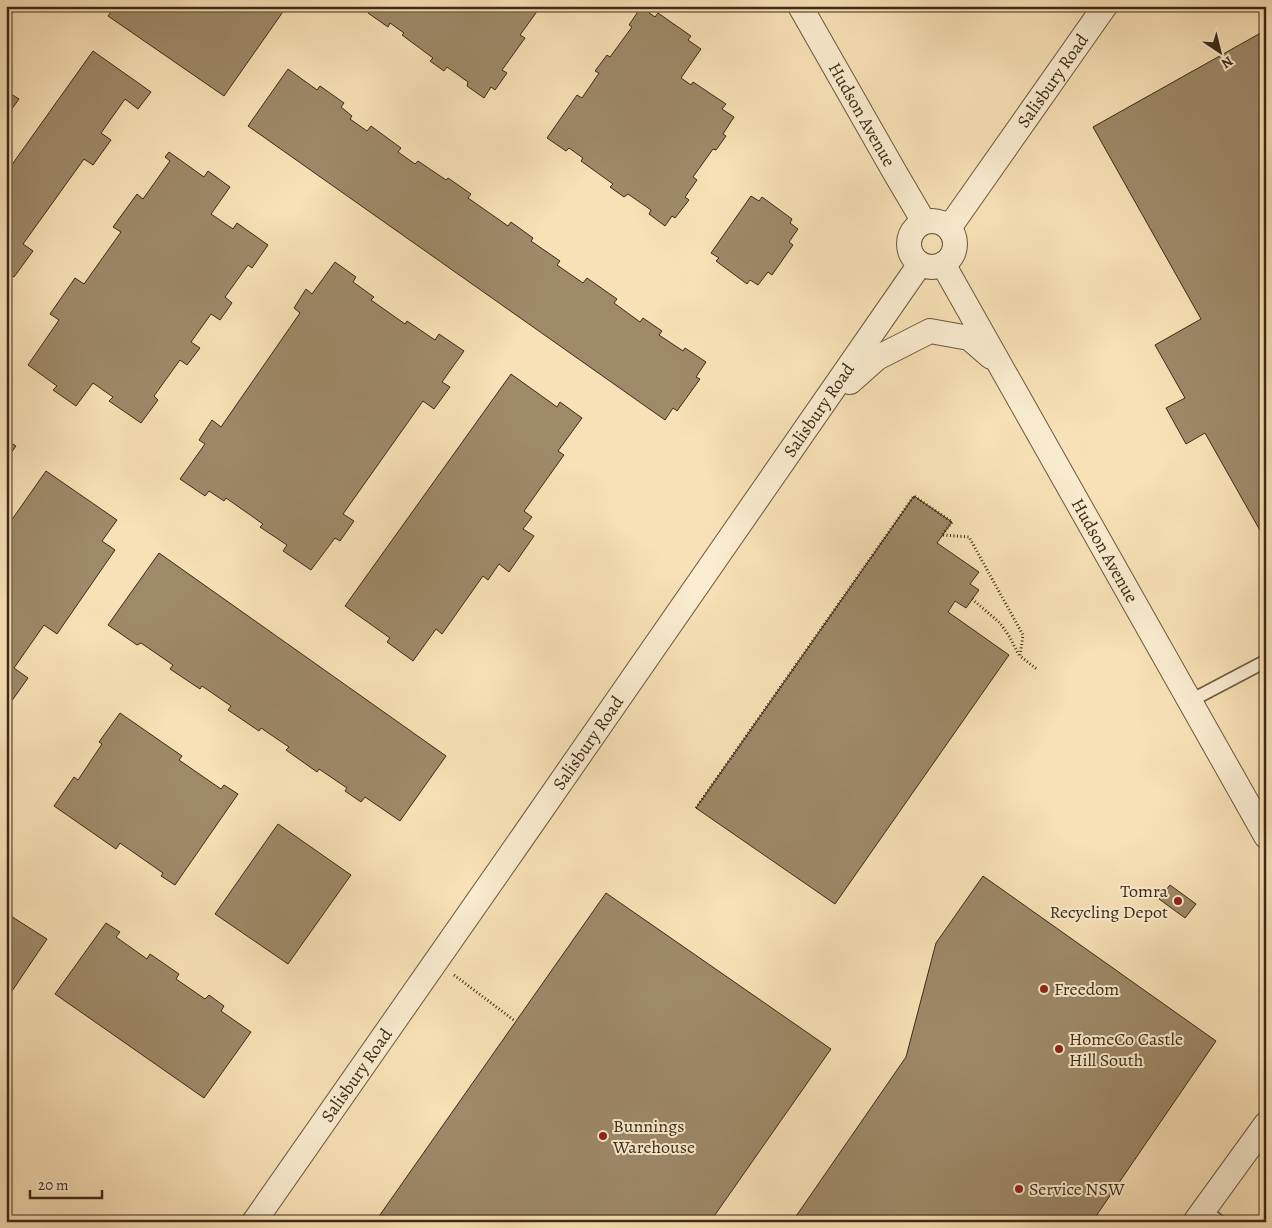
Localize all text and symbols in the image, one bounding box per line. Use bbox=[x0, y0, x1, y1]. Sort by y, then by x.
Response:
north arrow bbox=[1194, 28, 1244, 78]
street label: Salisbury Road bbox=[1011, 29, 1094, 132]
text: N bbox=[1218, 52, 1237, 73]
street label: Hudson Avenue bbox=[823, 58, 901, 171]
street label: Salisbury Road bbox=[778, 358, 860, 462]
street label: Hudson Avenue bbox=[1066, 494, 1144, 607]
street label: Salisbury Road bbox=[547, 691, 629, 795]
place label: Tomra Recycling Depot bbox=[1049, 879, 1169, 924]
marker: Tomra Recycling Depot bbox=[1172, 895, 1184, 907]
place label: Freedom bbox=[1054, 977, 1119, 1001]
marker: Freedom bbox=[1038, 983, 1050, 995]
street label: Salisbury Road bbox=[315, 1023, 398, 1127]
place label: HomeCo Castle Hill South bbox=[1069, 1027, 1183, 1072]
marker: HomeCo Castle Hill South bbox=[1053, 1043, 1065, 1055]
place label: Bunnings Warehouse bbox=[612, 1114, 695, 1159]
marker: Bunnings Warehouse bbox=[597, 1130, 609, 1142]
scale bar bbox=[30, 1168, 102, 1200]
text: 20 m bbox=[38, 1175, 69, 1195]
place label: Service NSW bbox=[1029, 1177, 1125, 1201]
marker: Service NSW bbox=[1013, 1183, 1025, 1195]

